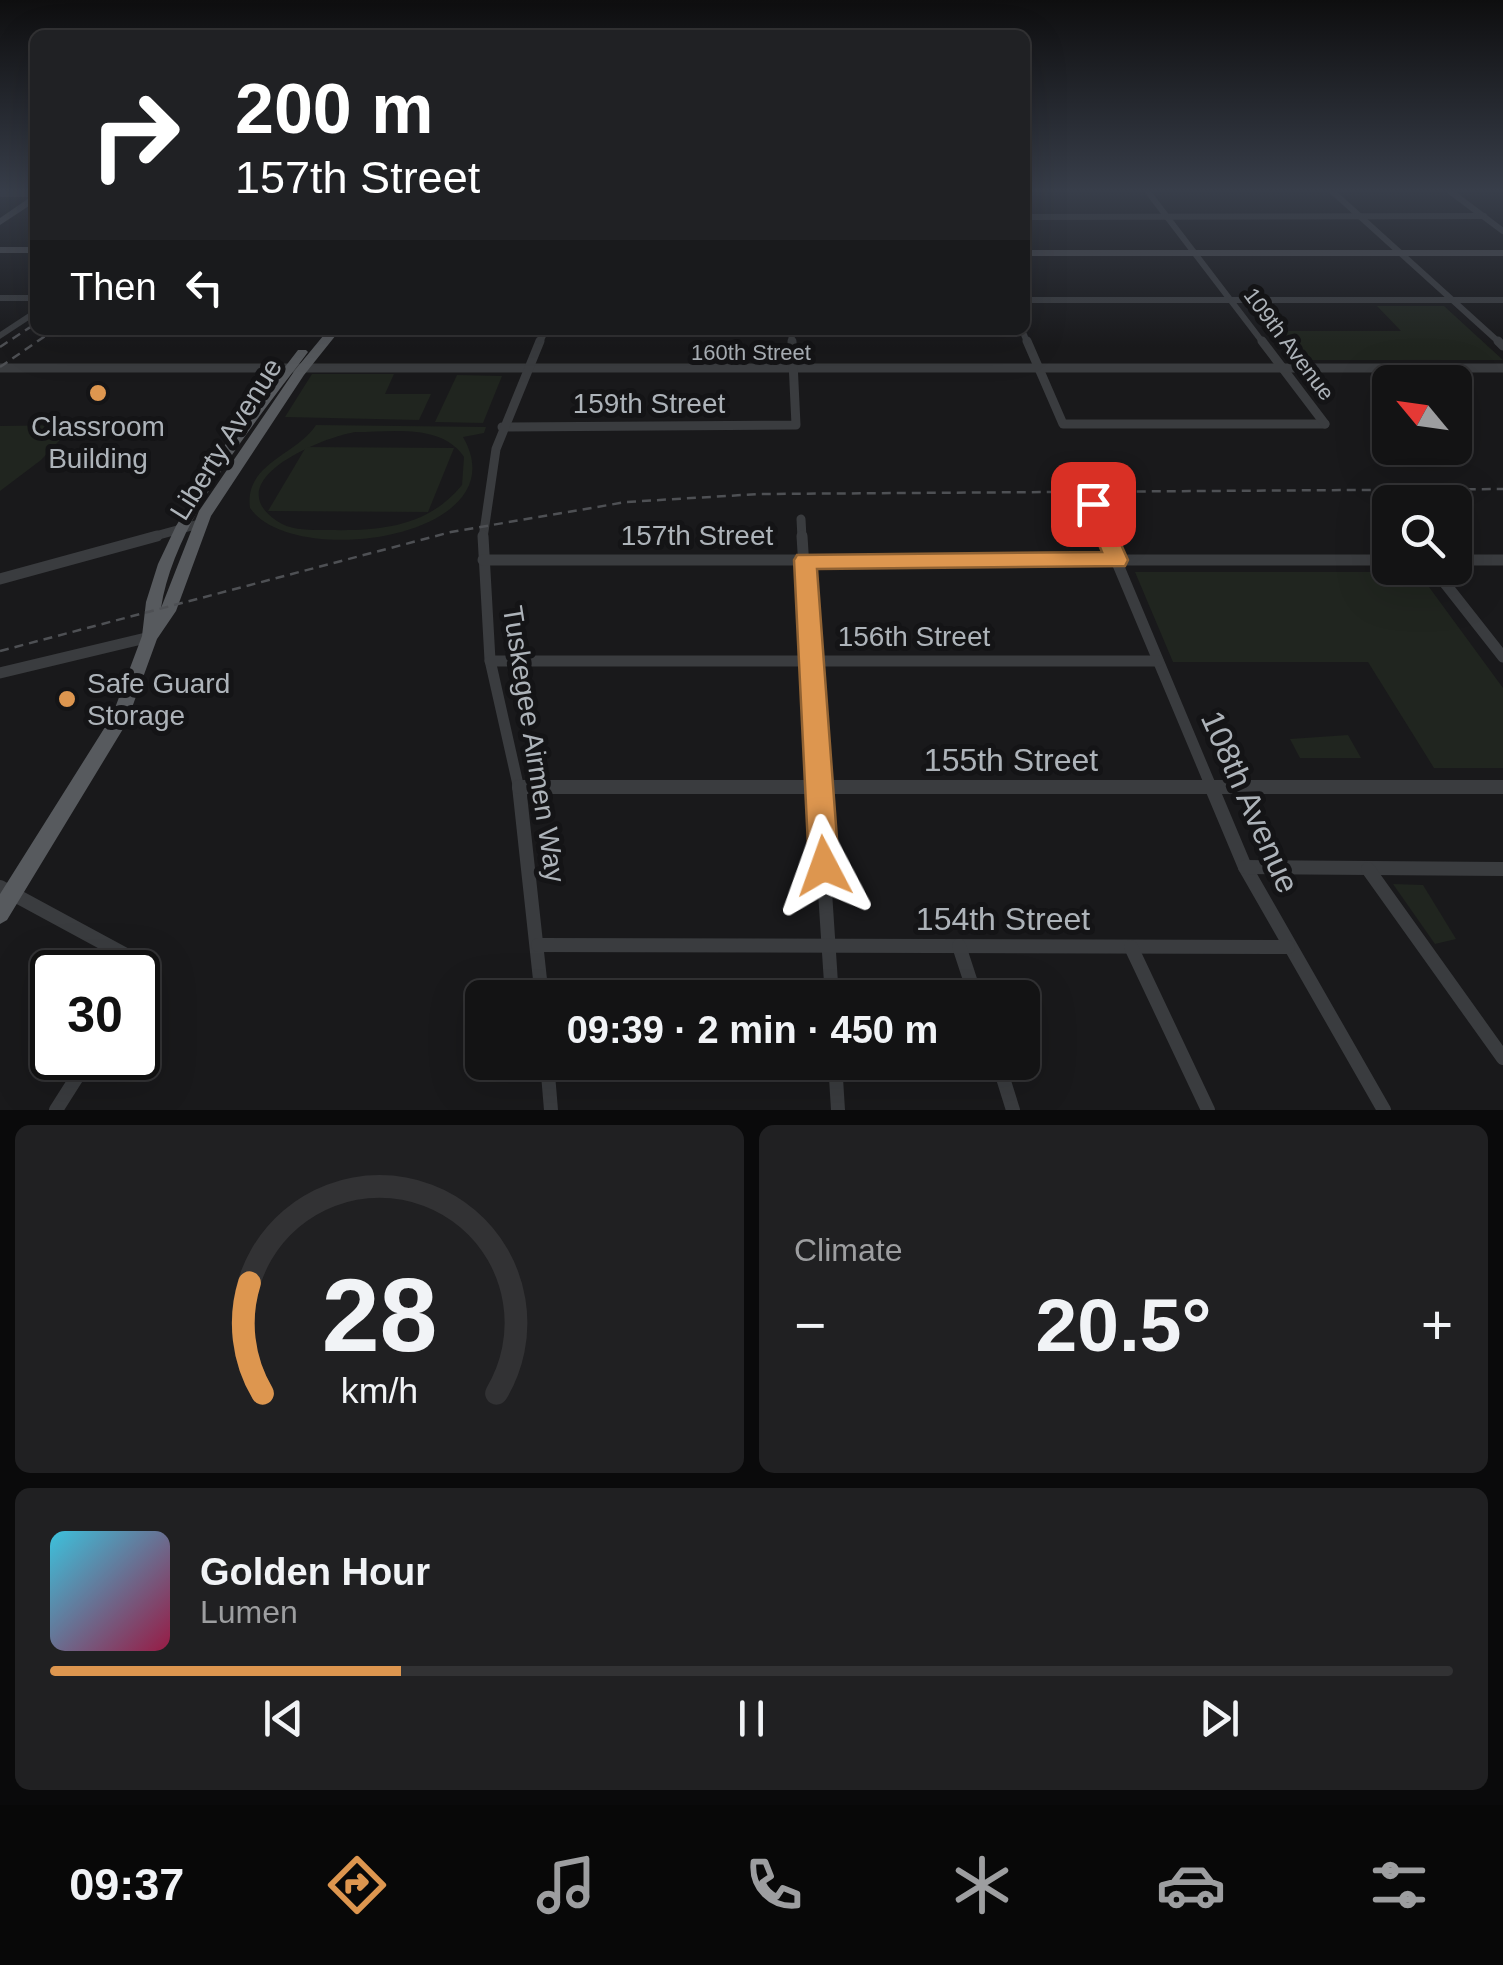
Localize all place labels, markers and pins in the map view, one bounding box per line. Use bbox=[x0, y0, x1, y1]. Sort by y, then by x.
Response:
marker: Classroom Building bbox=[87, 382, 109, 404]
place label: Classroom Building bbox=[31, 411, 165, 474]
pin bbox=[1051, 462, 1136, 547]
place label: Safe Guard Storage bbox=[87, 668, 230, 731]
marker: Safe Guard Storage bbox=[56, 688, 78, 710]

